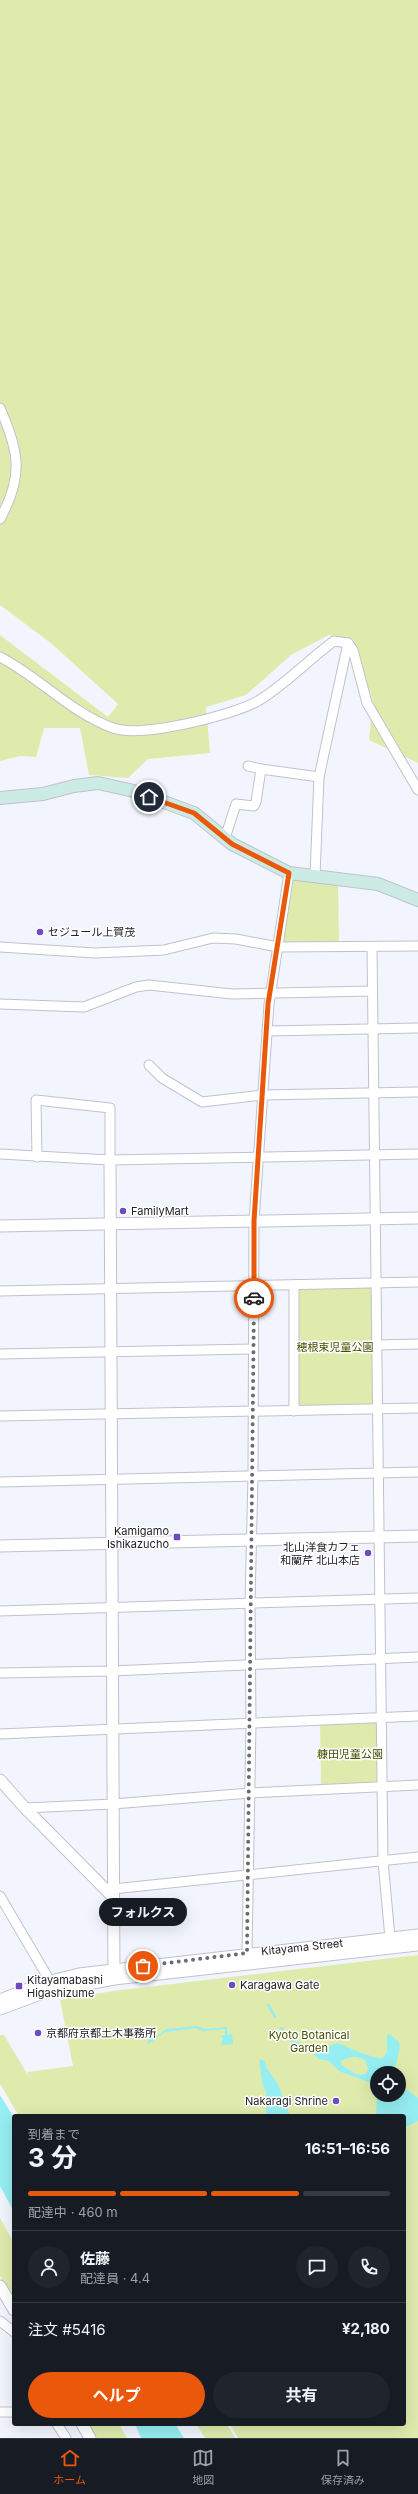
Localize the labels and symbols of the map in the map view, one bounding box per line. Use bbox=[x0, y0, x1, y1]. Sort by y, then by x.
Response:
pin bbox=[132, 780, 166, 814]
place label: セジュール上賀茂 bbox=[48, 925, 135, 939]
marker: セジュール上賀茂 bbox=[35, 927, 45, 937]
place label: FamilyMart bbox=[131, 1204, 189, 1218]
marker: FamilyMart bbox=[118, 1206, 128, 1216]
courier bbox=[234, 1278, 274, 1318]
park label: 穂根束児童公園 bbox=[297, 1340, 374, 1354]
place label: Kamigamo Ishikazucho bbox=[107, 1524, 169, 1551]
marker: Kamigamo Ishikazucho bbox=[172, 1532, 182, 1542]
place label: 北山洋食カフェ 和蘭芹 北山本店 bbox=[280, 1540, 360, 1567]
marker: 北山洋食カフェ 和蘭芹 北山本店 bbox=[363, 1548, 373, 1558]
park label: 糠田児童公園 bbox=[317, 1747, 383, 1761]
callout: フォルクス bbox=[99, 1898, 187, 1926]
street label: Kitayama Street bbox=[260, 1936, 344, 1958]
pin bbox=[126, 1949, 160, 1983]
place label: Kitayamabashi Higashizume bbox=[27, 1973, 103, 2000]
place label: Karagawa Gate bbox=[240, 1978, 319, 1992]
marker: Karagawa Gate bbox=[227, 1980, 237, 1990]
marker: Kitayamabashi Higashizume bbox=[14, 1981, 24, 1991]
place label: 京都府京都土木事務所 bbox=[46, 2026, 157, 2040]
marker: 京都府京都土木事務所 bbox=[33, 2028, 43, 2038]
park label: Kyoto Botanical Garden bbox=[269, 2028, 349, 2055]
place label: Nakaragi Shrine bbox=[245, 2094, 328, 2108]
marker: Nakaragi Shrine bbox=[331, 2096, 341, 2106]

